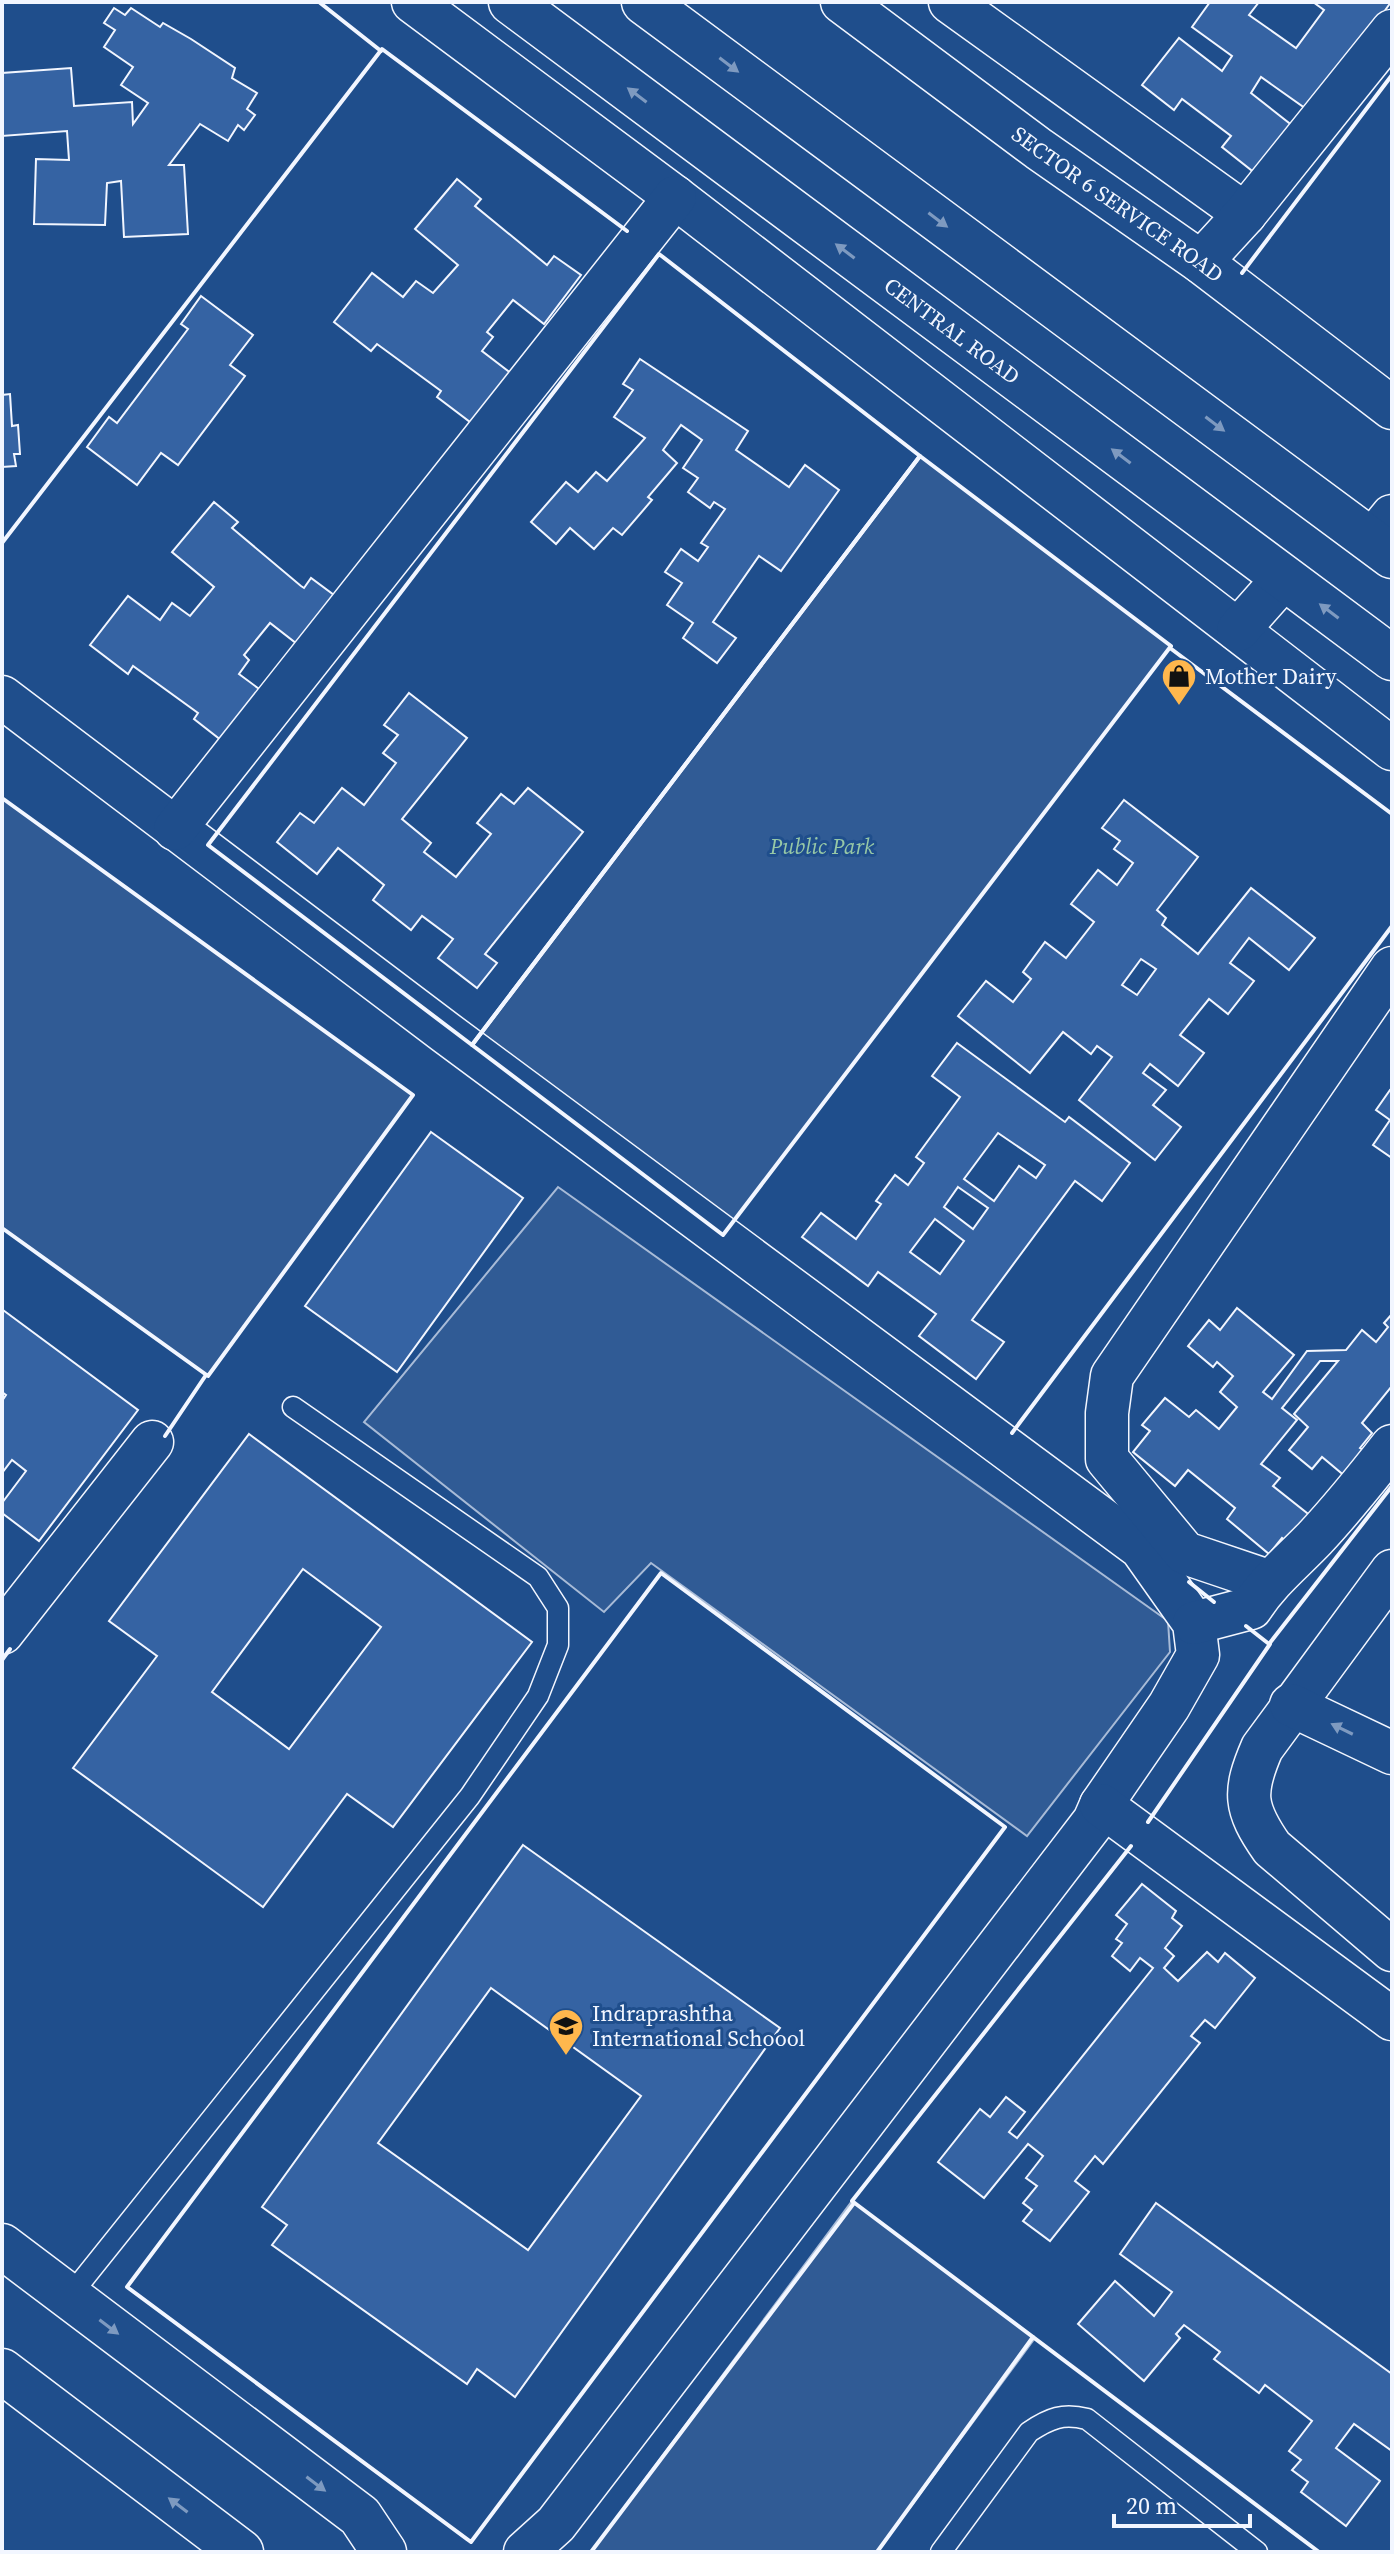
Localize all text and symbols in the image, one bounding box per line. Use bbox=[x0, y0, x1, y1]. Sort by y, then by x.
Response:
one-way arrow bbox=[719, 57, 740, 72]
one-way arrow bbox=[626, 88, 647, 104]
street label: SECTOR 6 SERVICE ROAD bbox=[1006, 119, 1230, 289]
one-way arrow bbox=[928, 211, 949, 227]
one-way arrow bbox=[835, 243, 855, 259]
street label: CENTRAL ROAD bbox=[878, 270, 1026, 391]
one-way arrow bbox=[1205, 416, 1225, 432]
one-way arrow bbox=[1110, 448, 1132, 464]
one-way arrow bbox=[1319, 604, 1340, 620]
shop icon: Mother Dairy bbox=[1160, 657, 1198, 707]
place label: Mother Dairy bbox=[1205, 661, 1337, 691]
park label: Public Park bbox=[769, 831, 875, 861]
one-way arrow bbox=[1330, 1723, 1353, 1736]
place label: Indraprashtha International Schoool bbox=[592, 1998, 805, 2053]
school or university icon: Indraprashtha International Schoool bbox=[547, 2007, 585, 2057]
one-way arrow bbox=[99, 2318, 119, 2334]
one-way arrow bbox=[306, 2475, 326, 2491]
scale bar bbox=[1114, 2478, 1250, 2528]
text: 20 m bbox=[1126, 2489, 1177, 2522]
one-way arrow bbox=[168, 2497, 189, 2513]

